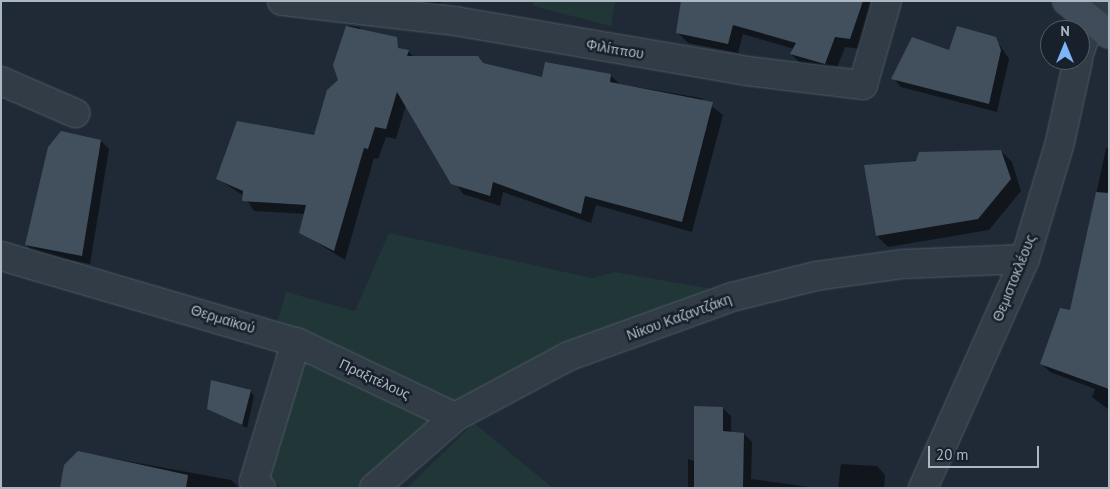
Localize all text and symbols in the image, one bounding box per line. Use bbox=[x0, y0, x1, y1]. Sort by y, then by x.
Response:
north arrow bbox=[1040, 20, 1090, 70]
text: N bbox=[1060, 22, 1070, 40]
street label: Φιλίππου bbox=[585, 36, 645, 62]
street label: Θεμιστοκλέους bbox=[989, 232, 1039, 324]
street label: Νίκου Καζαντζάκη bbox=[624, 290, 734, 344]
street label: Θερμαϊκού bbox=[189, 301, 257, 337]
street label: Πραξιτέλους bbox=[337, 355, 413, 403]
scale bar bbox=[930, 436, 1041, 468]
text: 20 m bbox=[936, 445, 969, 464]

